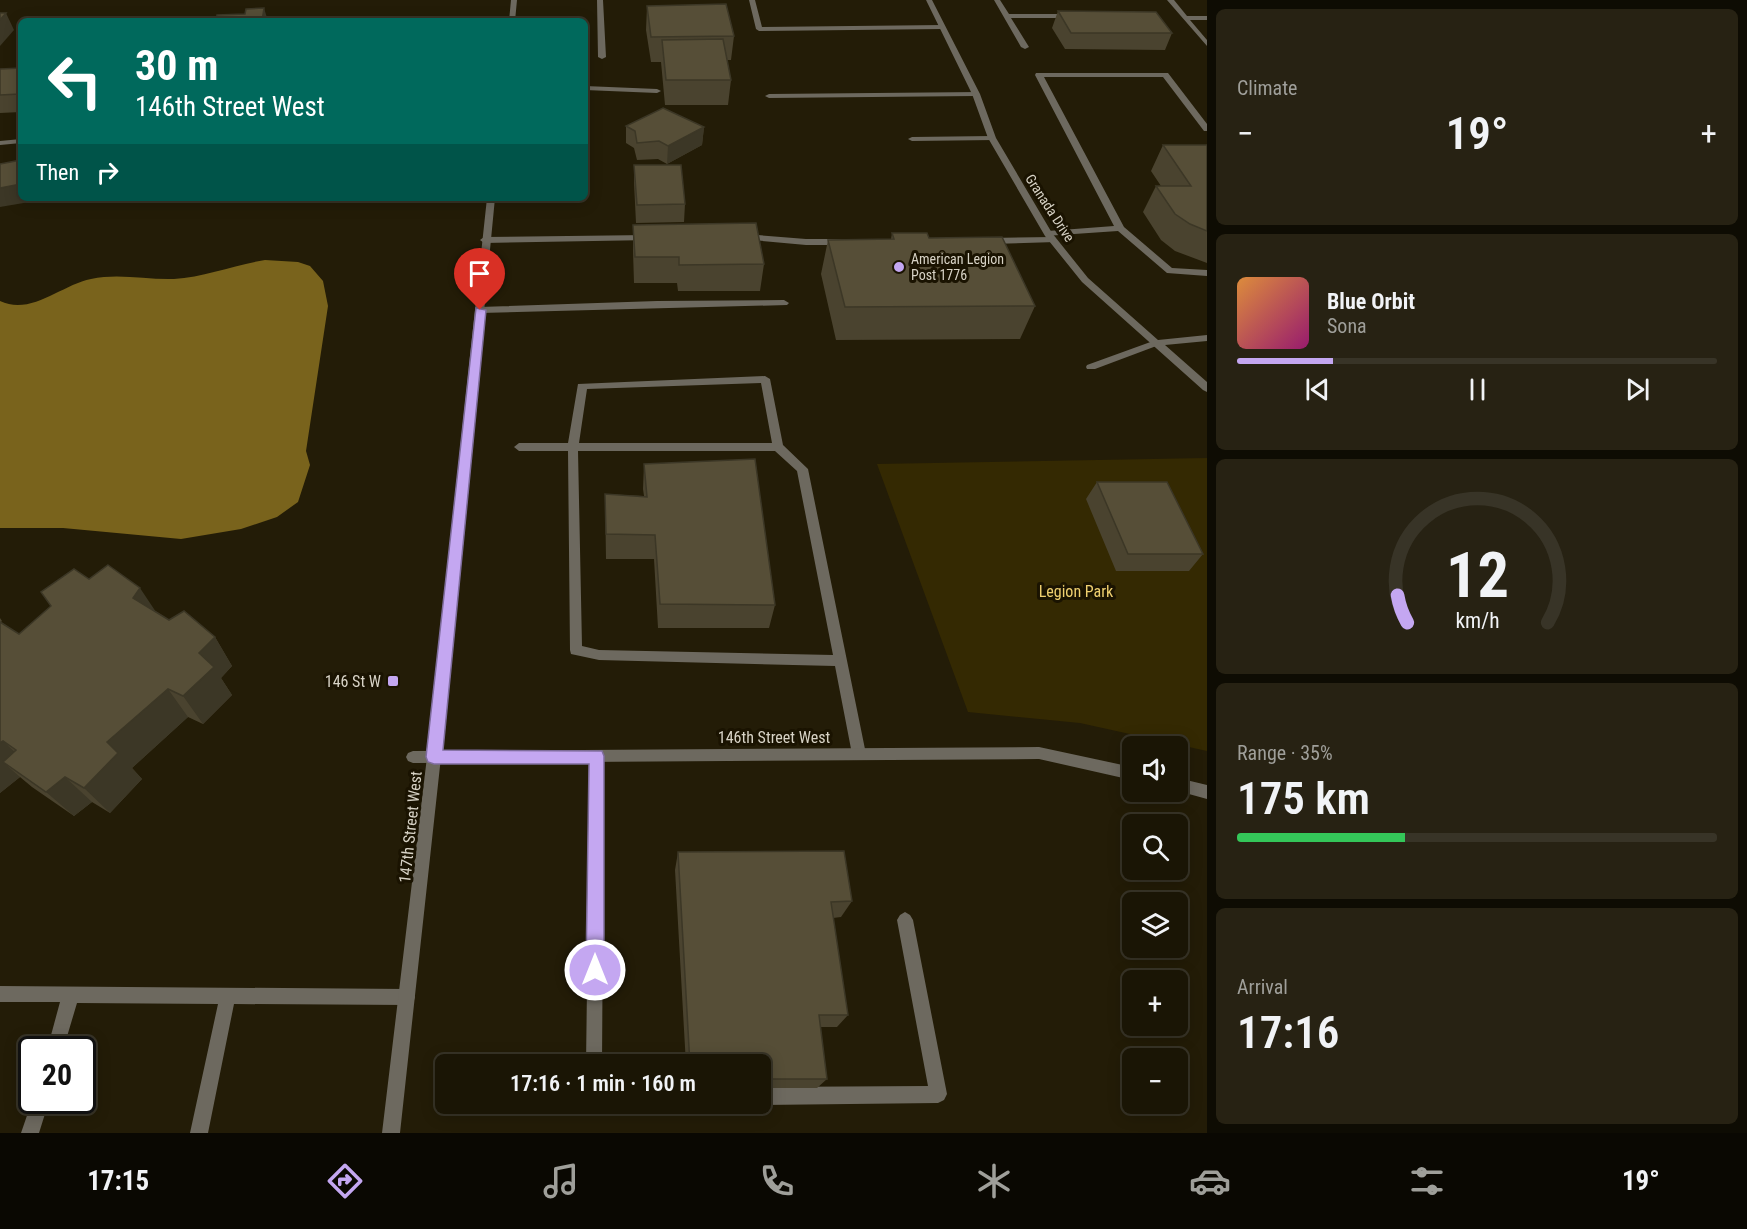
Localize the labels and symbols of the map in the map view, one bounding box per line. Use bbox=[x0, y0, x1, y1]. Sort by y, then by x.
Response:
street label: Granada Drive bbox=[1022, 171, 1078, 245]
pin bbox=[454, 248, 505, 310]
place label: American Legion Post 1776 bbox=[911, 251, 1004, 283]
marker: American Legion Post 1776 bbox=[892, 260, 906, 274]
park label: Legion Park bbox=[1039, 582, 1114, 601]
place label: 146 St W bbox=[325, 672, 381, 691]
marker: 146 St W bbox=[386, 674, 400, 688]
street label: 146th Street West bbox=[718, 728, 831, 747]
street label: 147th Street West bbox=[395, 770, 426, 884]
position arrow bbox=[563, 938, 627, 1002]
speed limit sign: 20 bbox=[18, 1036, 96, 1114]

